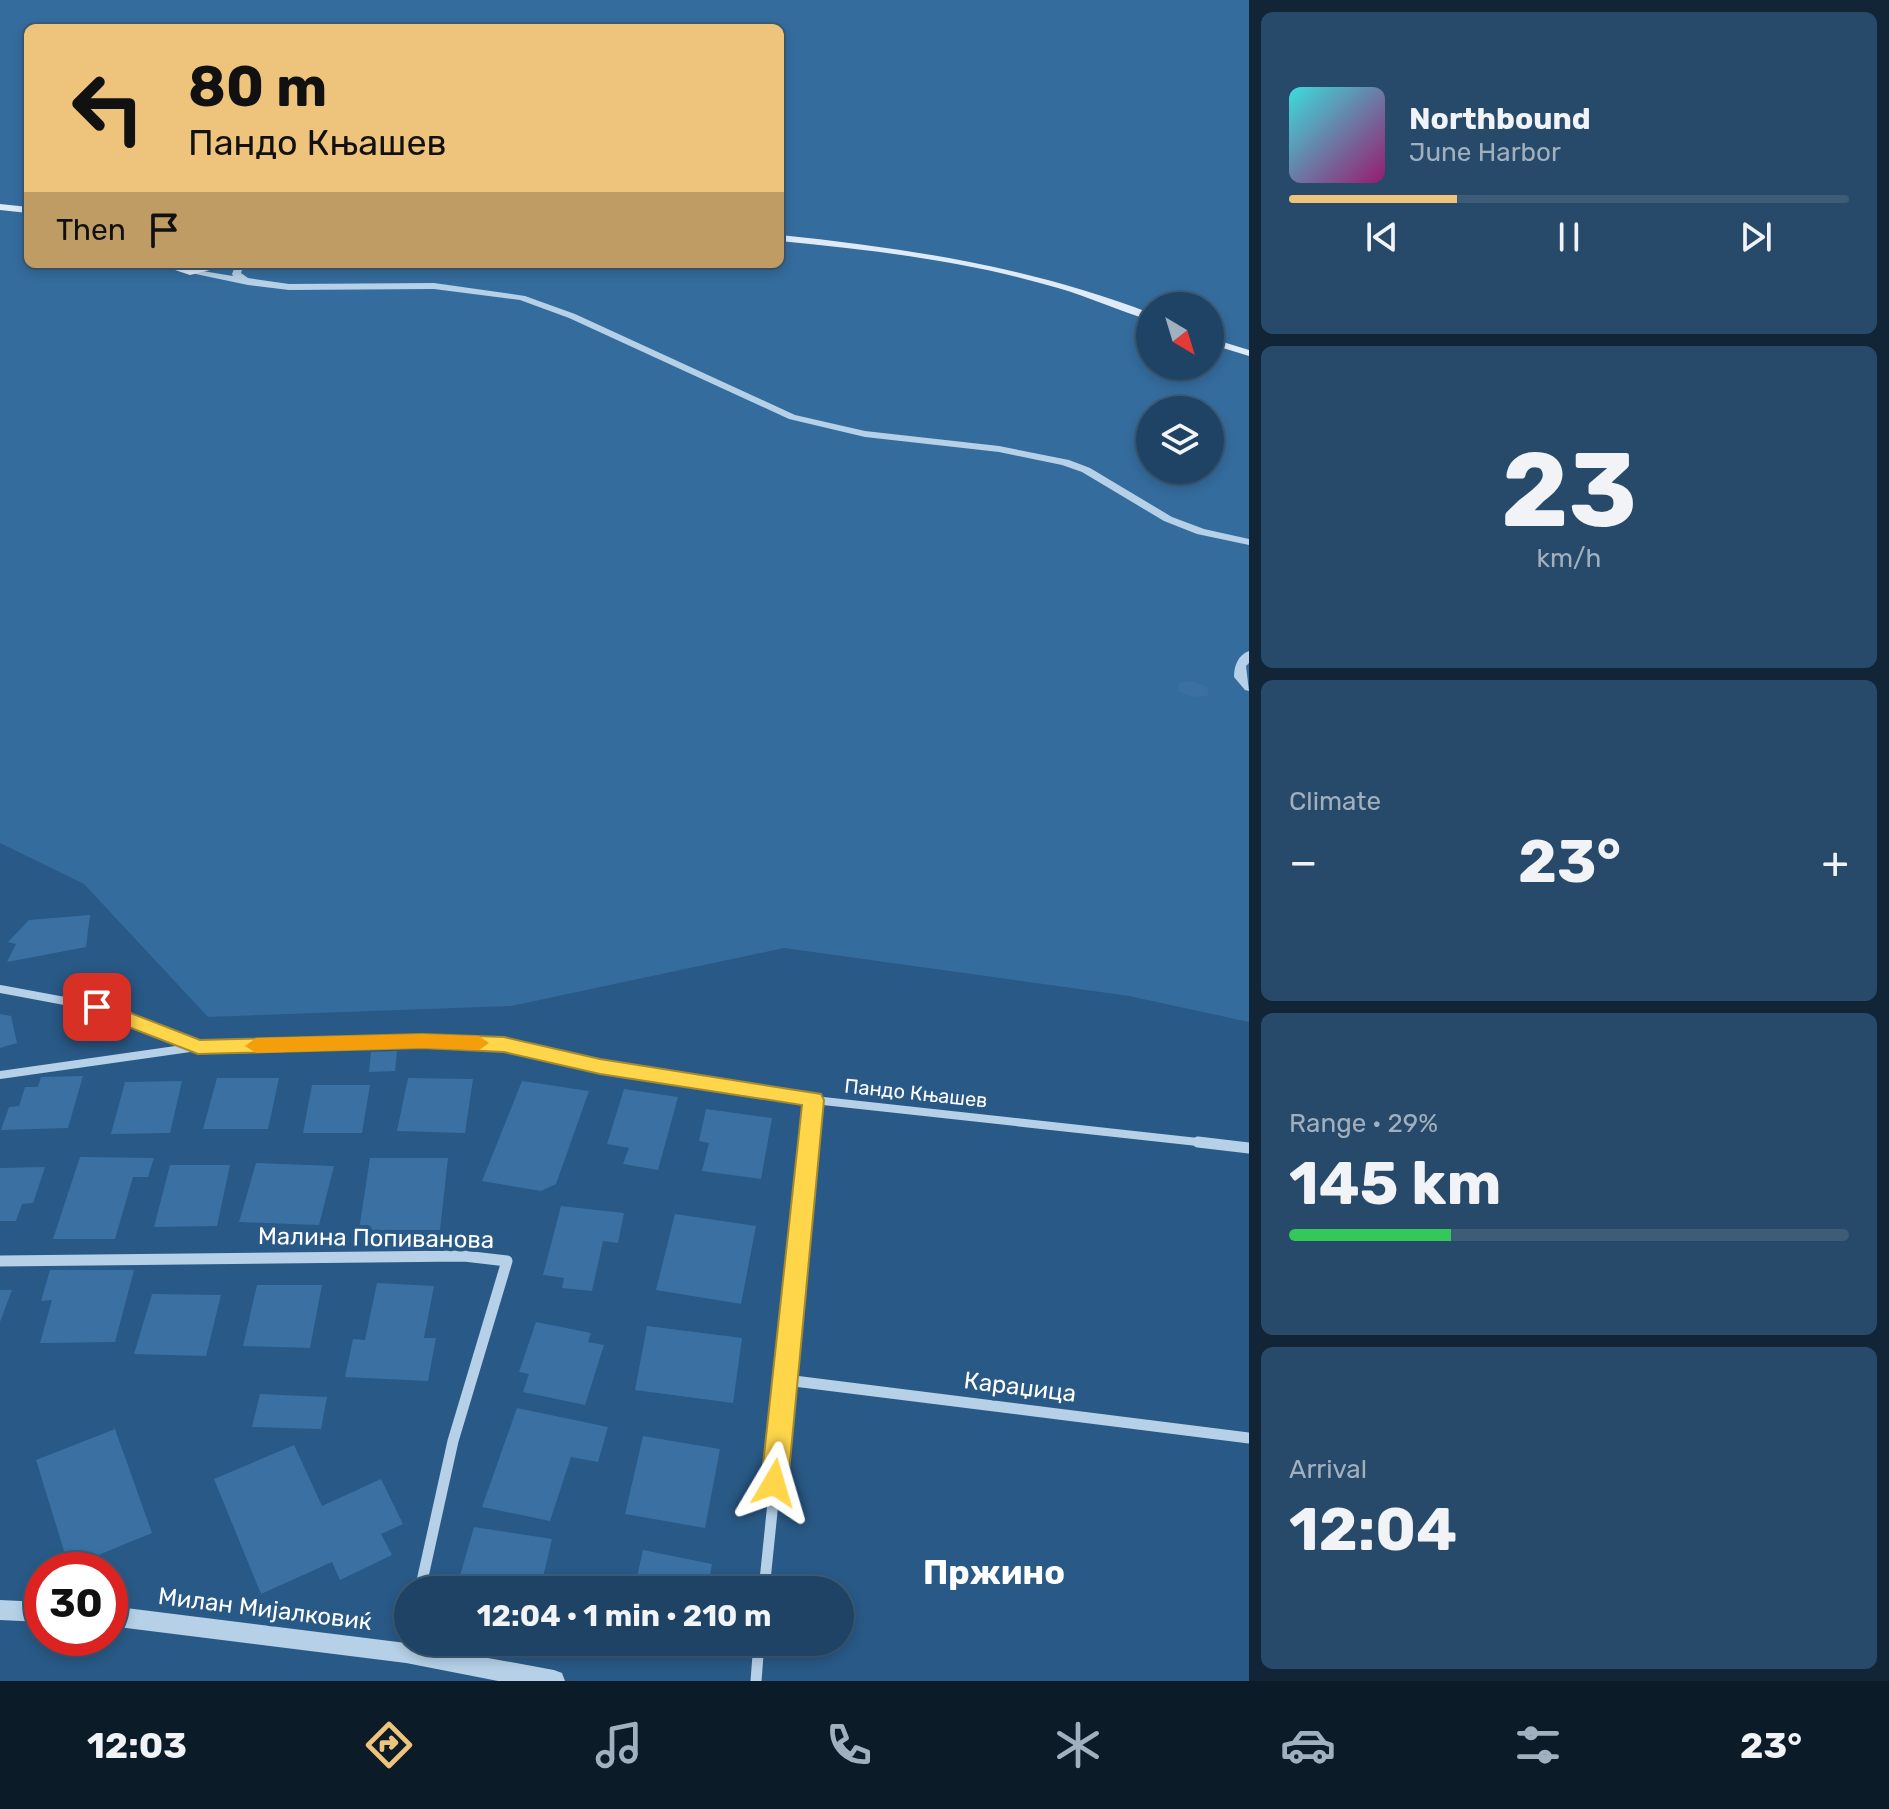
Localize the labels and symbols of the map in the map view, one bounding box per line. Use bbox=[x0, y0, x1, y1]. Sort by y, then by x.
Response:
north arrow bbox=[1136, 292, 1224, 380]
pin bbox=[63, 973, 131, 1041]
street label: Пандо Књашев bbox=[843, 1074, 989, 1112]
street label: Малина Попиванова bbox=[258, 1222, 494, 1254]
street label: Караџица bbox=[962, 1366, 1078, 1408]
position arrow bbox=[732, 1441, 816, 1525]
speed limit sign: 30 bbox=[24, 1552, 128, 1656]
district label: Пржино bbox=[923, 1552, 1065, 1593]
street label: Милан Мијалковиќ bbox=[156, 1582, 374, 1636]

